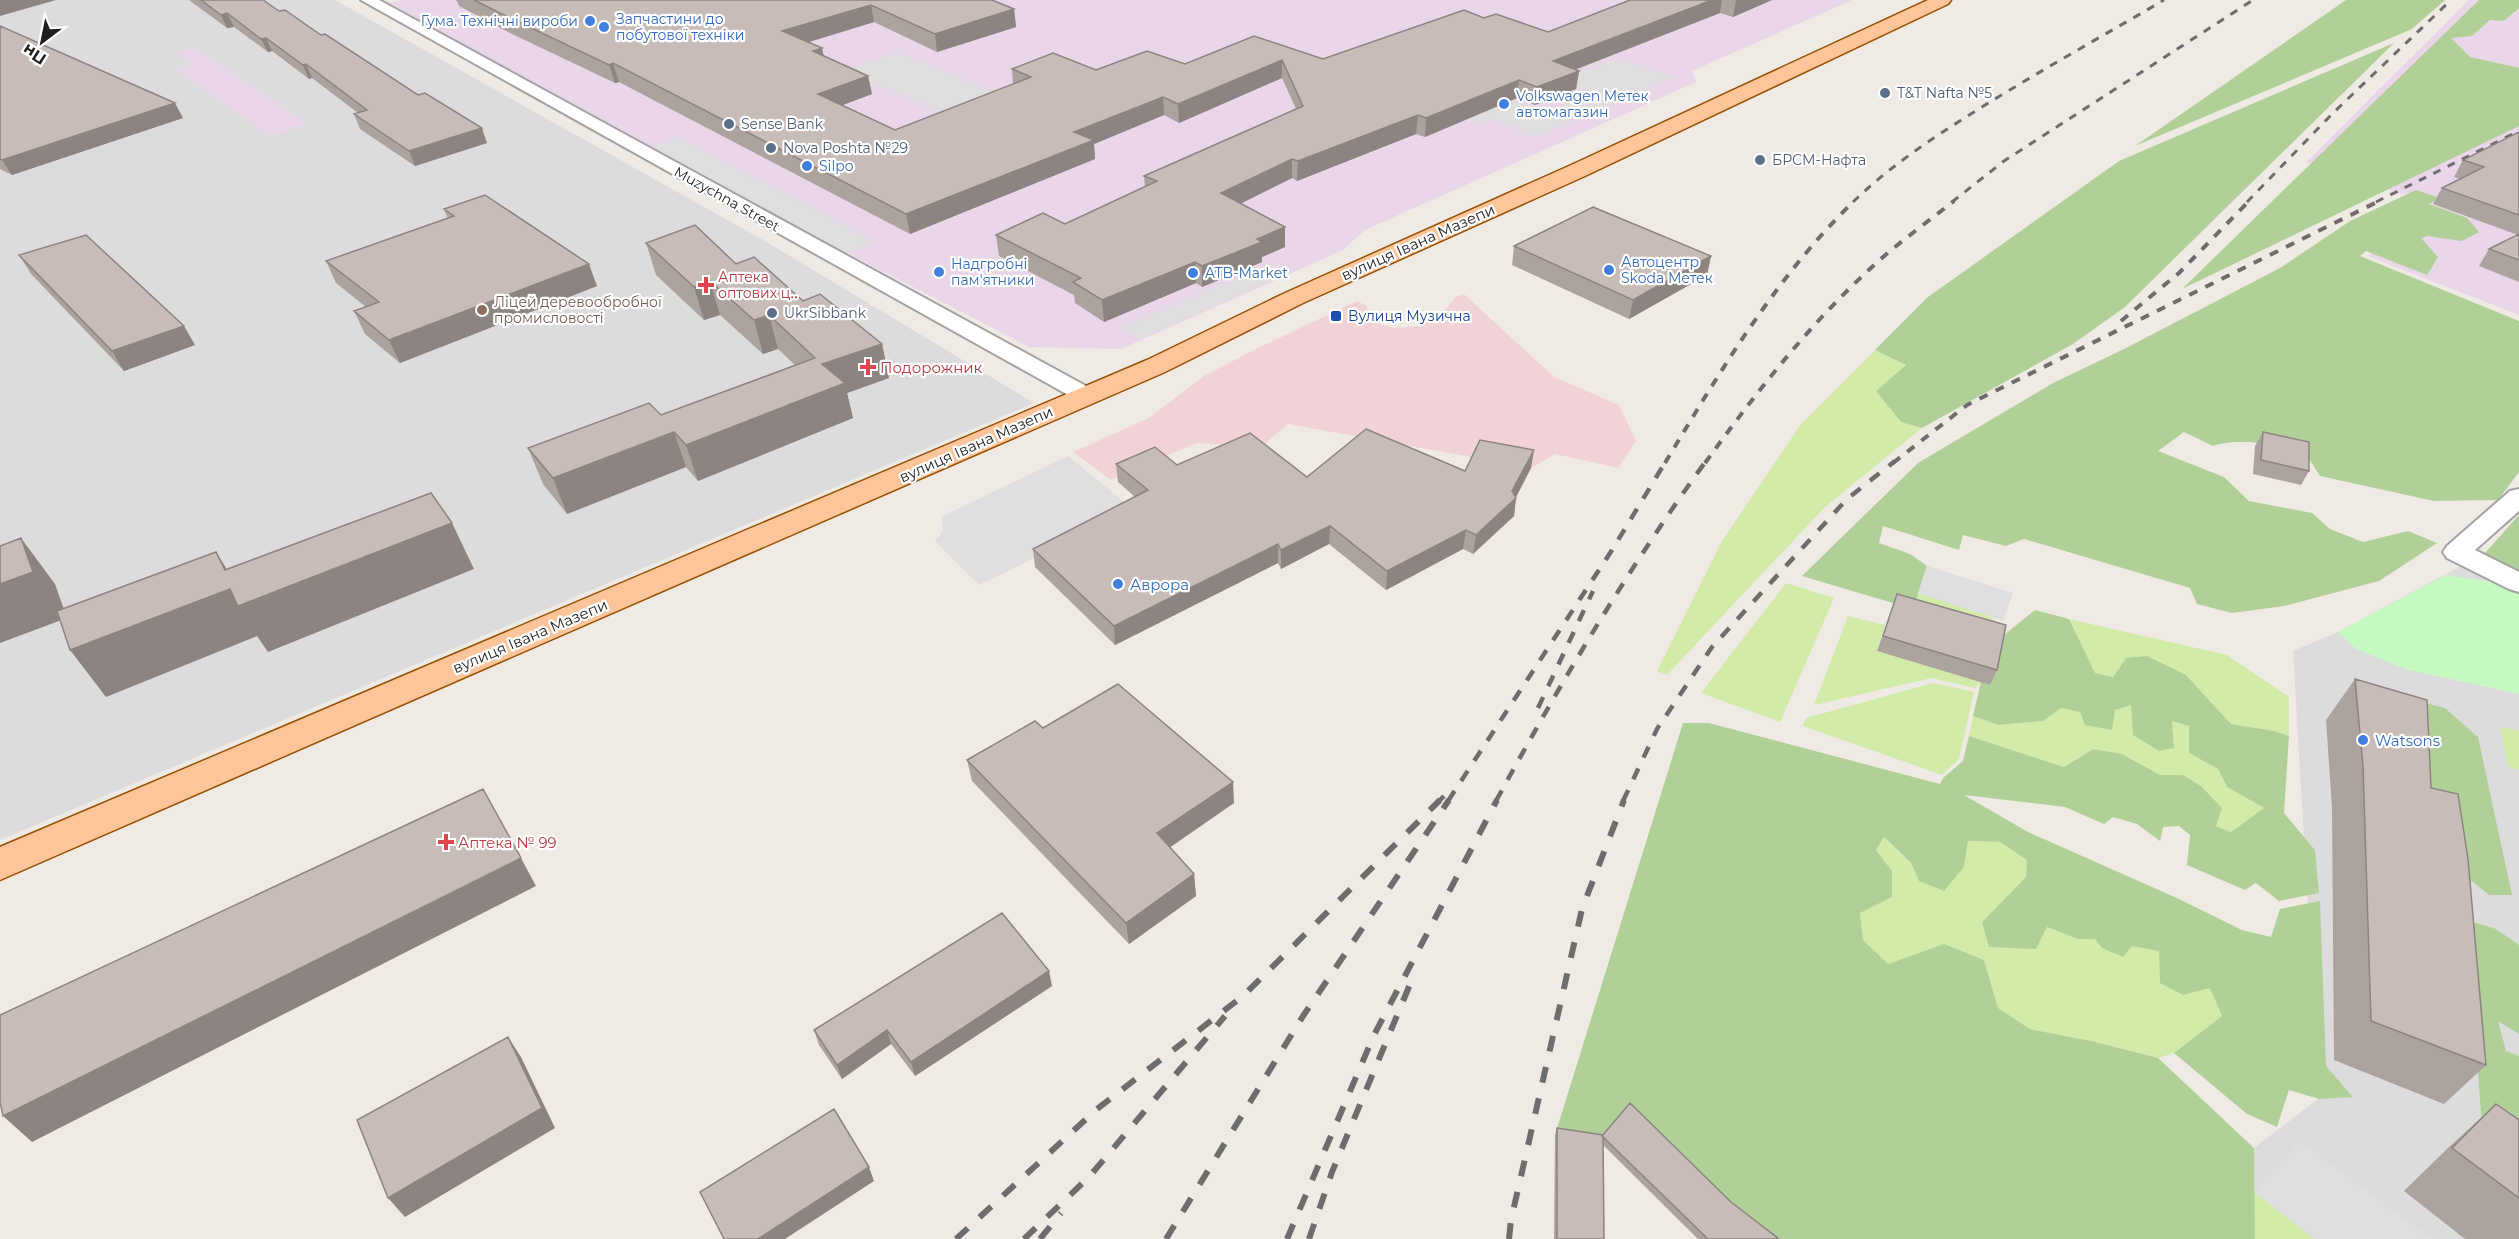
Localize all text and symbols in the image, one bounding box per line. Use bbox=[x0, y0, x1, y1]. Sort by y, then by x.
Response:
place label: Запчастини до побутової техніки bbox=[616, 10, 744, 44]
north arrow bbox=[12, 12, 72, 72]
place label: Гума. Технічні вироби bbox=[421, 12, 578, 30]
marker: Гума. Технічні вироби bbox=[583, 14, 597, 28]
marker: Запчастини до побутової техніки bbox=[597, 20, 611, 34]
text: Пн bbox=[19, 40, 50, 69]
place label: Т&T Nafta №5 bbox=[1897, 84, 1992, 102]
marker: Т&T Nafta №5 bbox=[1878, 86, 1892, 100]
place label: Volkswagen Метек автомагазин bbox=[1516, 87, 1649, 121]
marker: Volkswagen Метек автомагазин bbox=[1497, 97, 1511, 111]
place label: Sense Bank bbox=[741, 115, 824, 133]
marker: Sense Bank bbox=[722, 117, 736, 131]
place label: Nova Poshta №29 bbox=[783, 139, 908, 157]
marker: Nova Poshta №29 bbox=[764, 141, 778, 155]
place label: БРСМ-Нафта bbox=[1772, 151, 1866, 169]
marker: БРСМ-Нафта bbox=[1753, 153, 1767, 167]
place label: Silpo bbox=[819, 157, 854, 175]
marker: Silpo bbox=[800, 159, 814, 173]
street label: Muzychna Street bbox=[671, 163, 783, 236]
street label: вулиця Івана Мазепи bbox=[1338, 199, 1498, 285]
place label: Автоцентр Skoda Метек bbox=[1621, 253, 1713, 287]
place label: Надгробні пам'ятники bbox=[951, 255, 1034, 289]
marker: Автоцентр Skoda Метек bbox=[1602, 263, 1616, 277]
place label: ATB-Market bbox=[1205, 264, 1288, 282]
marker: Надгробні пам'ятники bbox=[932, 265, 946, 279]
marker: ATB-Market bbox=[1186, 266, 1200, 280]
place label: Аптека оптових ц‥ bbox=[718, 268, 798, 302]
marker: Аптека оптових ц‥ bbox=[699, 278, 713, 292]
place label: Ліцей деревообробної промисловості bbox=[494, 293, 662, 327]
marker: Ліцей деревообробної промисловості bbox=[475, 303, 489, 317]
place label: UkrSibbank bbox=[784, 304, 867, 322]
marker: UkrSibbank bbox=[765, 306, 779, 320]
place label: Вулиця Музична bbox=[1348, 307, 1471, 325]
marker: Вулиця Музична bbox=[1329, 309, 1343, 323]
place label: Подорожник bbox=[880, 358, 983, 377]
marker: Подорожник bbox=[861, 360, 875, 374]
street label: вулиця Івана Мазепи bbox=[896, 401, 1056, 487]
place label: Аврора bbox=[1130, 575, 1189, 594]
marker: Аврора bbox=[1111, 577, 1125, 591]
street label: вулиця Івана Мазепи bbox=[450, 595, 610, 677]
place label: Watsons bbox=[2375, 731, 2440, 750]
marker: Watsons bbox=[2356, 733, 2370, 747]
place label: Аптека № 99 bbox=[458, 833, 557, 852]
marker: Аптека № 99 bbox=[439, 835, 453, 849]

